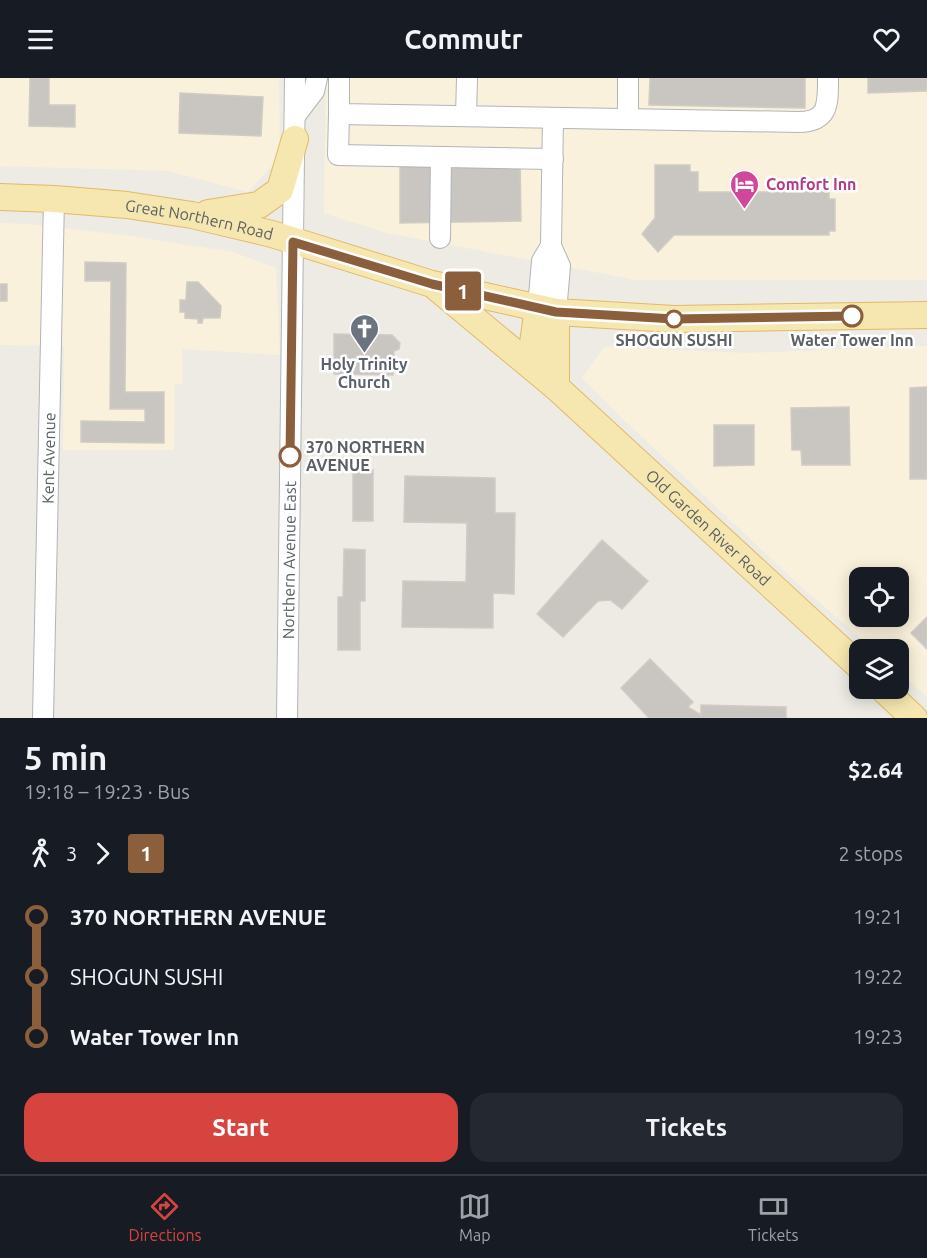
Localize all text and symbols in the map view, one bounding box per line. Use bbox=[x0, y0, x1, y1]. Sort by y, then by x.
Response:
icon: menu bbox=[24, 23, 57, 56]
icon: heart bbox=[870, 23, 903, 56]
text: Commutr bbox=[404, 24, 523, 54]
hotel icon: Comfort Inn bbox=[729, 168, 761, 210]
place label: Comfort Inn bbox=[766, 175, 856, 193]
street label: Great Northern Road bbox=[124, 196, 275, 243]
line badge: 1 bbox=[444, 272, 482, 310]
text: 1 bbox=[457, 279, 469, 303]
marker: Water Tower Inn bbox=[841, 305, 863, 327]
marker: SHOGUN SUSHI bbox=[665, 310, 683, 328]
church icon: Holy Trinity Church bbox=[348, 312, 380, 354]
place label: SHOGUN SUSHI bbox=[615, 331, 733, 349]
place label: Water Tower Inn bbox=[790, 331, 914, 349]
place label: Holy Trinity Church bbox=[320, 355, 408, 391]
street label: Kent Avenue bbox=[39, 412, 58, 504]
place label: 370 NORTHERN AVENUE bbox=[306, 438, 425, 474]
marker: 370 NORTHERN AVENUE bbox=[279, 445, 301, 467]
street label: Old Garden River Road bbox=[642, 466, 774, 589]
street label: Northern Avenue East bbox=[279, 480, 299, 639]
map controls bbox=[849, 567, 909, 699]
button: locate bbox=[849, 567, 909, 627]
button: layers bbox=[849, 639, 909, 699]
text: 5 min bbox=[24, 739, 107, 776]
text: $2.64 bbox=[848, 757, 903, 782]
text: 19:18 – 19:23 · Bus bbox=[24, 780, 190, 803]
icon: walk bbox=[24, 837, 57, 870]
icon: forward bbox=[86, 837, 119, 870]
text: 1 bbox=[140, 841, 152, 865]
text: 3 bbox=[66, 842, 77, 865]
text: 2 stops bbox=[839, 842, 903, 865]
text: 370 NORTHERN AVENUE bbox=[70, 904, 326, 929]
text: 19:21 bbox=[853, 905, 903, 928]
text: SHOGUN SUSHI bbox=[70, 964, 223, 989]
text: 19:22 bbox=[853, 965, 903, 988]
text: Water Tower Inn bbox=[70, 1024, 239, 1049]
text: 19:23 bbox=[853, 1025, 903, 1048]
button: Start bbox=[24, 1093, 458, 1162]
button: Tickets bbox=[470, 1093, 903, 1162]
tab: Directions bbox=[128, 1190, 202, 1244]
tab: Map bbox=[458, 1190, 491, 1244]
tab: Tickets bbox=[748, 1190, 799, 1244]

